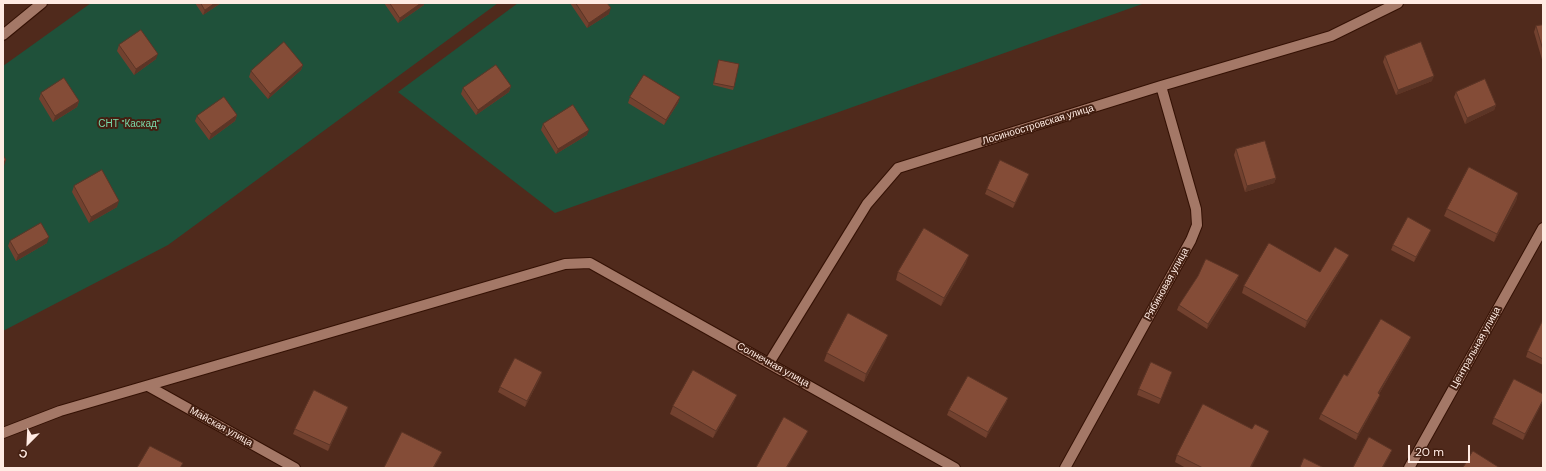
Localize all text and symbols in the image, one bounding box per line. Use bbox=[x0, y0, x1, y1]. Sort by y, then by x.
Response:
street label: Лосиноостровская улица bbox=[981, 102, 1095, 148]
park label: СНТ "Каскад" bbox=[98, 118, 160, 130]
street label: Рябиновая улица bbox=[1142, 246, 1192, 322]
street label: Центральная улица bbox=[1448, 305, 1504, 391]
street label: Солнечная улица bbox=[735, 340, 811, 390]
street label: Майская улица bbox=[187, 405, 255, 449]
north arrow bbox=[8, 423, 48, 463]
scale bar bbox=[1410, 437, 1472, 463]
text: 20 m bbox=[1415, 444, 1444, 460]
text: С bbox=[17, 446, 30, 462]

